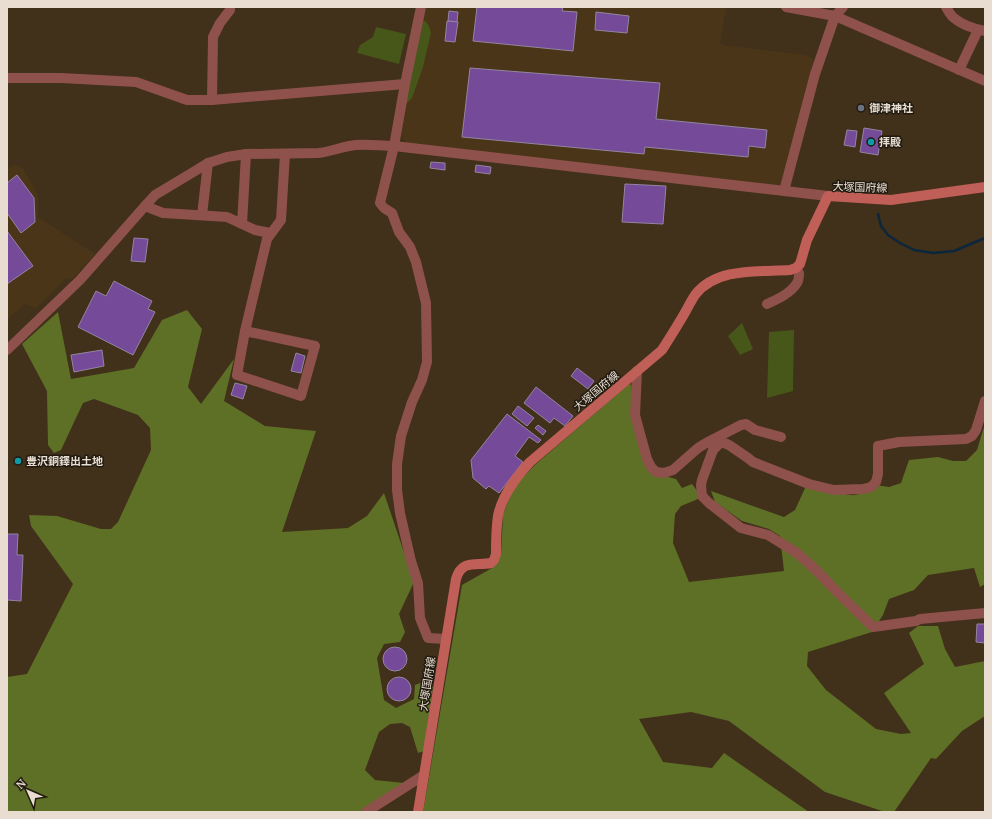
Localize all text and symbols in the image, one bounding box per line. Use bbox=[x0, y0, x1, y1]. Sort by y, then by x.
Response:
place label: 御津神社 bbox=[869, 101, 913, 115]
marker: 御津神社 bbox=[856, 103, 866, 113]
place label: 拝殿 bbox=[879, 135, 901, 149]
marker: 拝殿 bbox=[866, 137, 876, 147]
street label: 大塚国府線 bbox=[832, 179, 888, 195]
street label: 大塚国府線 bbox=[570, 368, 622, 414]
place label: 豊沢銅鐸出土地 bbox=[26, 454, 103, 468]
marker: 豊沢銅鐸出土地 bbox=[13, 456, 23, 466]
street label: 大塚国府線 bbox=[416, 656, 438, 712]
north arrow bbox=[8, 771, 48, 811]
text: N bbox=[13, 776, 29, 792]

